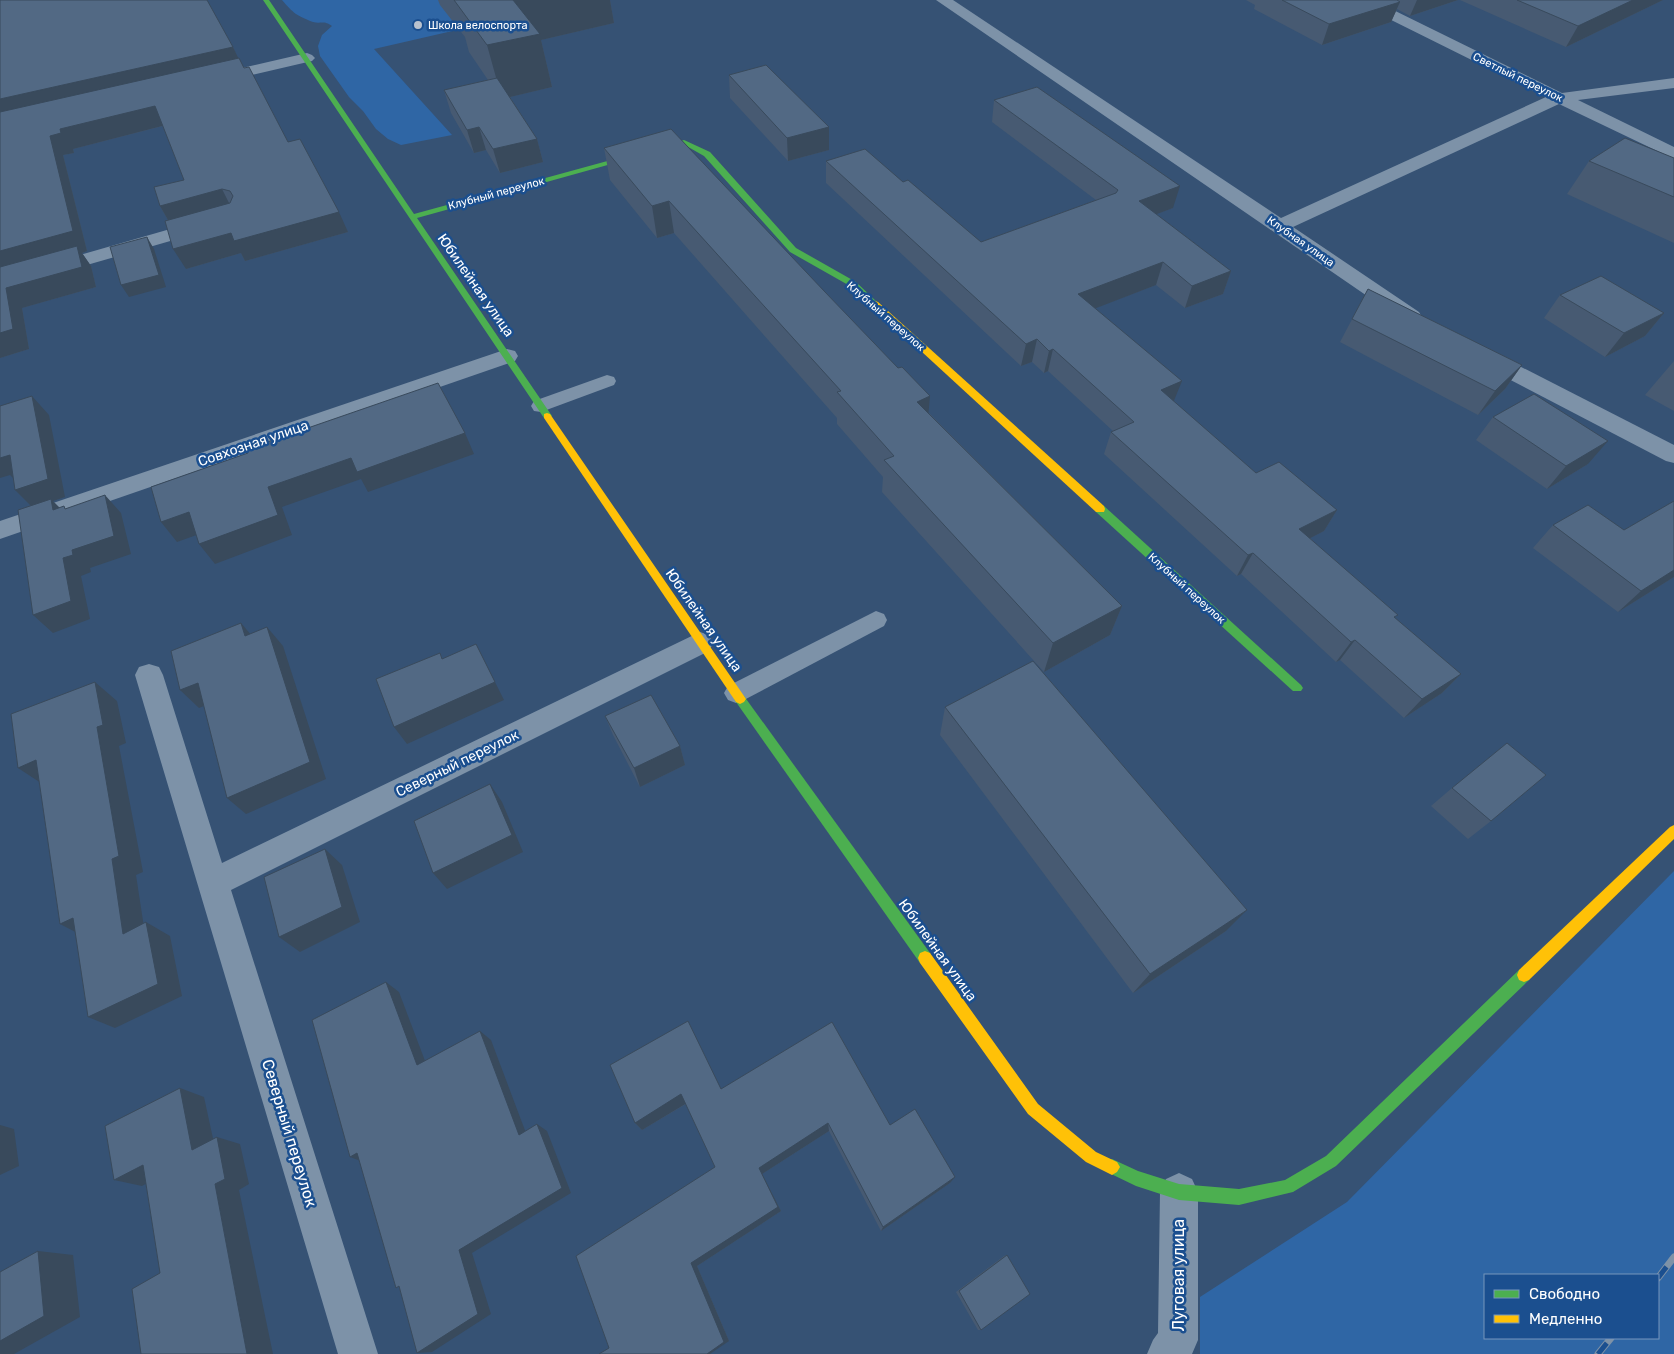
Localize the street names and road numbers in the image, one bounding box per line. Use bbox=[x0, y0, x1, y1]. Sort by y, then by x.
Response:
street label: Светлый переулок bbox=[1471, 50, 1565, 105]
street label: Клубный переулок bbox=[447, 174, 546, 213]
street label: Клубная улица bbox=[1265, 213, 1337, 269]
street label: Юбилейная улица bbox=[434, 230, 518, 340]
street label: Клубный переулок bbox=[844, 279, 927, 354]
street label: Совхозная улица bbox=[196, 417, 311, 470]
street label: Клубный переулок bbox=[1145, 550, 1228, 626]
street label: Юбилейная улица bbox=[662, 565, 746, 675]
street label: Северный переулок bbox=[393, 726, 522, 801]
street label: Юбилейная улица bbox=[895, 896, 980, 1005]
street label: Северный переулок bbox=[258, 1057, 321, 1210]
street label: Луговая улица bbox=[1169, 1219, 1188, 1331]

